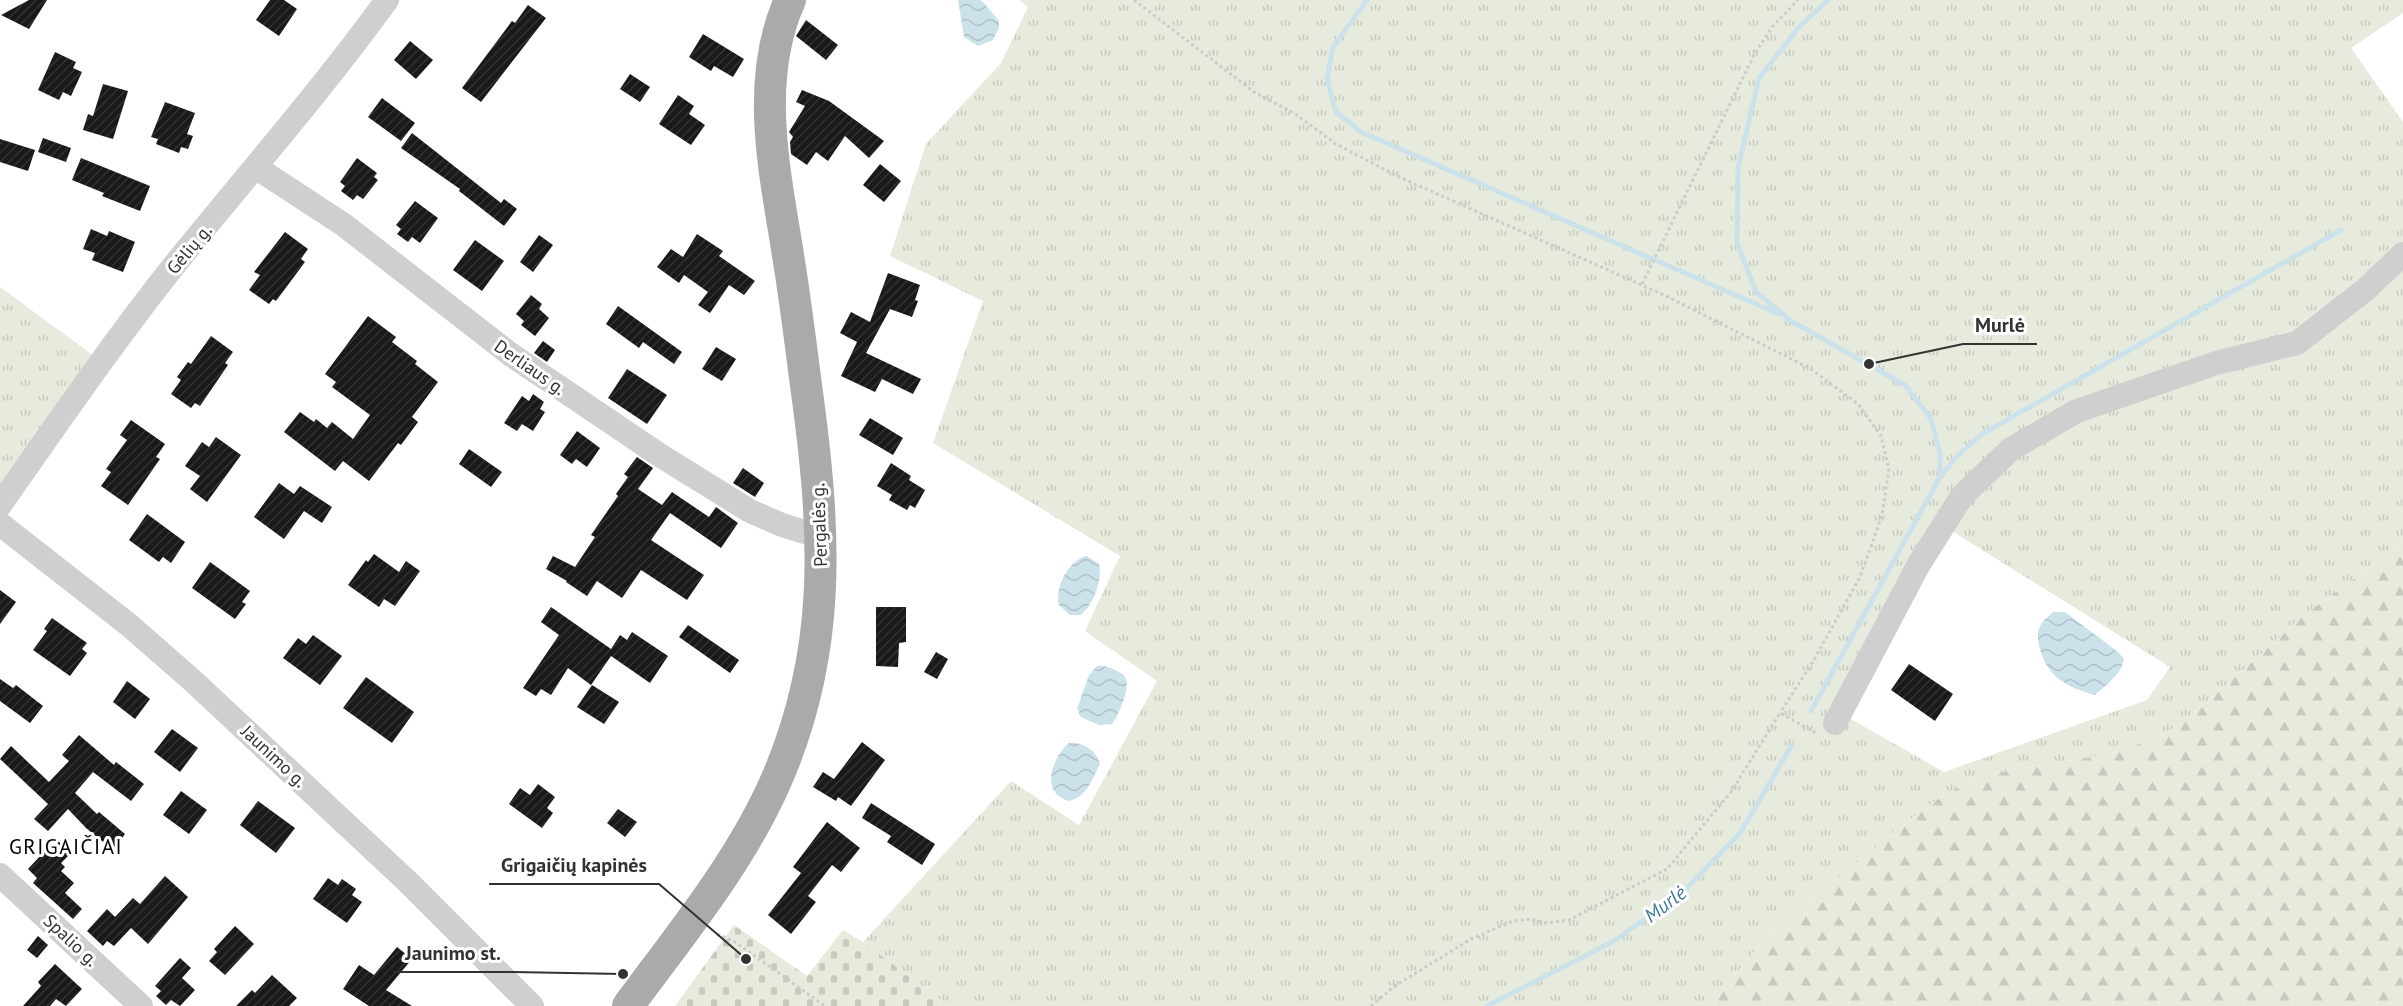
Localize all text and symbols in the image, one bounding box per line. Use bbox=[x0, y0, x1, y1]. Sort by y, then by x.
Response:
street label: Gėlių g. bbox=[161, 219, 217, 279]
callout: Murlė bbox=[1963, 306, 2037, 344]
text: Murlė bbox=[1975, 312, 2025, 338]
street label: Derliaus g. bbox=[490, 334, 570, 400]
street label: Pergalės g. bbox=[806, 483, 832, 567]
street label: Jaunimo g. bbox=[236, 719, 312, 792]
district label: GRIGAIČIAI bbox=[9, 833, 123, 860]
callout: Grigaičių kapinės bbox=[489, 846, 659, 884]
text: Grigaičių kapinės bbox=[501, 852, 647, 878]
water label: Murlė bbox=[1639, 879, 1692, 928]
street label: Spalio g. bbox=[39, 909, 103, 971]
callout: Jaunimo st. bbox=[393, 934, 513, 972]
text: Jaunimo st. bbox=[404, 940, 501, 966]

